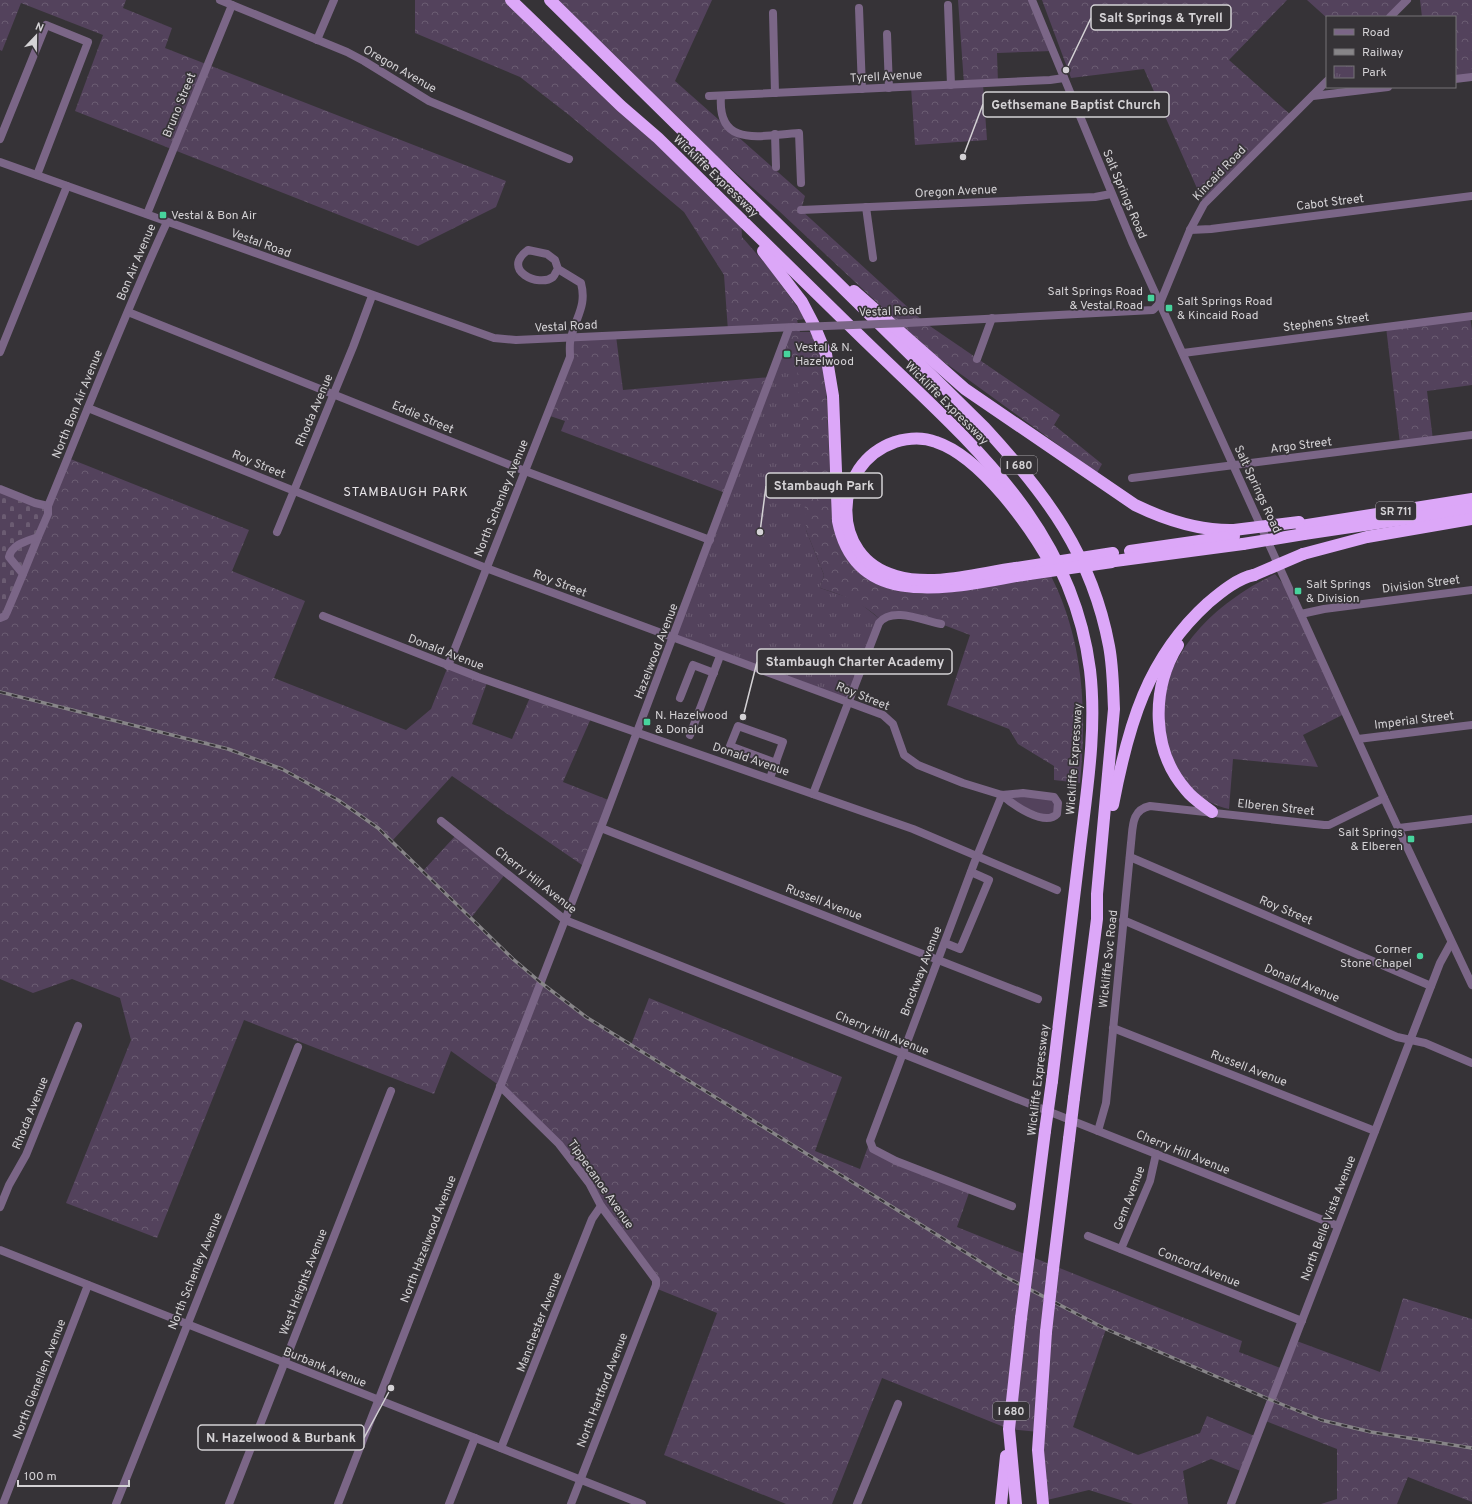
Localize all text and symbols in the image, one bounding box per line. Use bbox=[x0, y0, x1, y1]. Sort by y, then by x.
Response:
callout: Salt Springs & Tyrell bbox=[1091, 5, 1231, 30]
text: Salt Springs & Tyrell bbox=[1099, 11, 1223, 27]
north arrow bbox=[16, 16, 56, 56]
legend bbox=[1326, 16, 1456, 88]
text: N bbox=[33, 20, 46, 36]
text: Road bbox=[1362, 25, 1390, 41]
street label: Oregon Avenue bbox=[360, 42, 439, 97]
text: Railway bbox=[1362, 45, 1403, 61]
text: Park bbox=[1362, 65, 1387, 81]
street label: Tyrell Avenue bbox=[849, 67, 923, 87]
street label: Bruno Street bbox=[160, 70, 200, 140]
callout: Gethsemane Baptist Church bbox=[983, 92, 1169, 117]
text: Gethsemane Baptist Church bbox=[991, 98, 1161, 114]
street label: Wickliffe Expressway bbox=[669, 132, 761, 221]
street label: Kincaid Road bbox=[1189, 143, 1250, 205]
street label: Salt Springs Road bbox=[1098, 147, 1150, 241]
street label: Oregon Avenue bbox=[914, 182, 998, 202]
street label: Cabot Street bbox=[1295, 191, 1365, 215]
place label: Vestal & Bon Air bbox=[171, 208, 257, 224]
marker: Vestal & Bon Air bbox=[158, 210, 168, 220]
street label: Bon Air Avenue bbox=[114, 222, 160, 303]
street label: Vestal Road bbox=[228, 226, 293, 262]
place label: Salt Springs Road & Vestal Road bbox=[1048, 284, 1143, 314]
marker: Salt Springs Road & Vestal Road bbox=[1146, 293, 1156, 303]
place label: Salt Springs Road & Kincaid Road bbox=[1177, 294, 1273, 324]
street label: Vestal Road bbox=[858, 303, 922, 321]
marker: Salt Springs Road & Kincaid Road bbox=[1164, 303, 1174, 313]
street label: Stephens Street bbox=[1282, 310, 1370, 336]
street label: Vestal Road bbox=[534, 317, 598, 337]
place label: Vestal & N. Hazelwood bbox=[795, 340, 854, 370]
street label: North Bon Air Avenue bbox=[49, 348, 107, 461]
marker: Vestal & N. Hazelwood bbox=[782, 349, 792, 359]
street label: Wickliffe Expressway bbox=[901, 358, 992, 449]
street label: Rhoda Avenue bbox=[292, 372, 337, 449]
street label: Eddie Street bbox=[389, 398, 456, 438]
street label: Argo Street bbox=[1269, 434, 1333, 458]
street label: North Schenley Avenue bbox=[471, 437, 533, 559]
street label: Salt Springs Road bbox=[1230, 443, 1285, 536]
street label: Roy Street bbox=[229, 447, 288, 483]
road number: I 680 bbox=[1001, 456, 1037, 474]
callout: Stambaugh Park bbox=[766, 473, 882, 498]
text: Stambaugh Park bbox=[774, 479, 874, 495]
district label: STAMBAUGH PARK bbox=[343, 485, 469, 501]
road number: SR 711 bbox=[1376, 502, 1416, 520]
street label: Roy Street bbox=[530, 566, 589, 602]
street label: Division Street bbox=[1381, 572, 1461, 598]
place label: Salt Springs & Division bbox=[1306, 577, 1371, 607]
marker: Salt Springs & Division bbox=[1293, 586, 1303, 596]
street label: Hazelwood Avenue bbox=[631, 601, 683, 702]
street label: Donald Avenue bbox=[405, 631, 486, 675]
callout: Stambaugh Charter Academy bbox=[757, 649, 952, 674]
text: Stambaugh Charter Academy bbox=[766, 655, 945, 671]
street label: Roy Street bbox=[833, 679, 892, 715]
street label: Wickliffe Expressway bbox=[1063, 703, 1087, 816]
place label: N. Hazelwood & Donald bbox=[655, 708, 728, 738]
street label: Imperial Street bbox=[1373, 708, 1455, 734]
marker: N. Hazelwood & Donald bbox=[642, 717, 652, 727]
street label: Donald Avenue bbox=[710, 739, 791, 781]
street label: Elberen Street bbox=[1237, 796, 1315, 820]
place label: Salt Springs & Elberen bbox=[1338, 825, 1403, 855]
marker: Salt Springs & Elberen bbox=[1406, 834, 1416, 844]
street label: Cherry Hill Avenue bbox=[491, 844, 580, 918]
street label: Russell Avenue bbox=[783, 881, 864, 925]
street label: Roy Street bbox=[1256, 893, 1315, 929]
street label: Wickliffe Svc Road bbox=[1096, 909, 1122, 1009]
street label: Brockway Avenue bbox=[897, 924, 946, 1019]
place label: Corner Stone Chapel bbox=[1340, 942, 1412, 972]
marker: Corner Stone Chapel bbox=[1415, 951, 1425, 961]
street label: Donald Avenue bbox=[1262, 961, 1342, 1007]
street label: Cherry Hill Avenue bbox=[832, 1008, 931, 1060]
street label: Wickliffe Expressway bbox=[1024, 1023, 1054, 1137]
street label: Russell Avenue bbox=[1208, 1047, 1289, 1091]
street label: Rhoda Avenue bbox=[9, 1075, 53, 1152]
street label: Cherry Hill Avenue bbox=[1133, 1127, 1232, 1179]
street label: Tippecanoe Avenue bbox=[563, 1137, 637, 1232]
street label: North Belle Vista Avenue bbox=[1298, 1153, 1360, 1283]
street label: Gem Avenue bbox=[1110, 1164, 1149, 1233]
street label: North Hazelwood Avenue bbox=[397, 1173, 461, 1305]
street label: North Schenley Avenue bbox=[165, 1210, 227, 1332]
street label: West Heights Avenue bbox=[276, 1227, 332, 1338]
street label: Concord Avenue bbox=[1155, 1244, 1242, 1292]
street label: Manchester Avenue bbox=[514, 1270, 566, 1375]
street label: North Glenellen Avenue bbox=[10, 1317, 70, 1442]
street label: North Hartford Avenue bbox=[574, 1331, 632, 1450]
street label: Burbank Avenue bbox=[281, 1344, 369, 1392]
road number: I 680 bbox=[993, 1402, 1029, 1420]
callout: N. Hazelwood & Burbank bbox=[198, 1425, 364, 1450]
text: N. Hazelwood & Burbank bbox=[206, 1431, 356, 1447]
scale bar bbox=[18, 1462, 129, 1488]
text: 100 m bbox=[24, 1469, 57, 1485]

